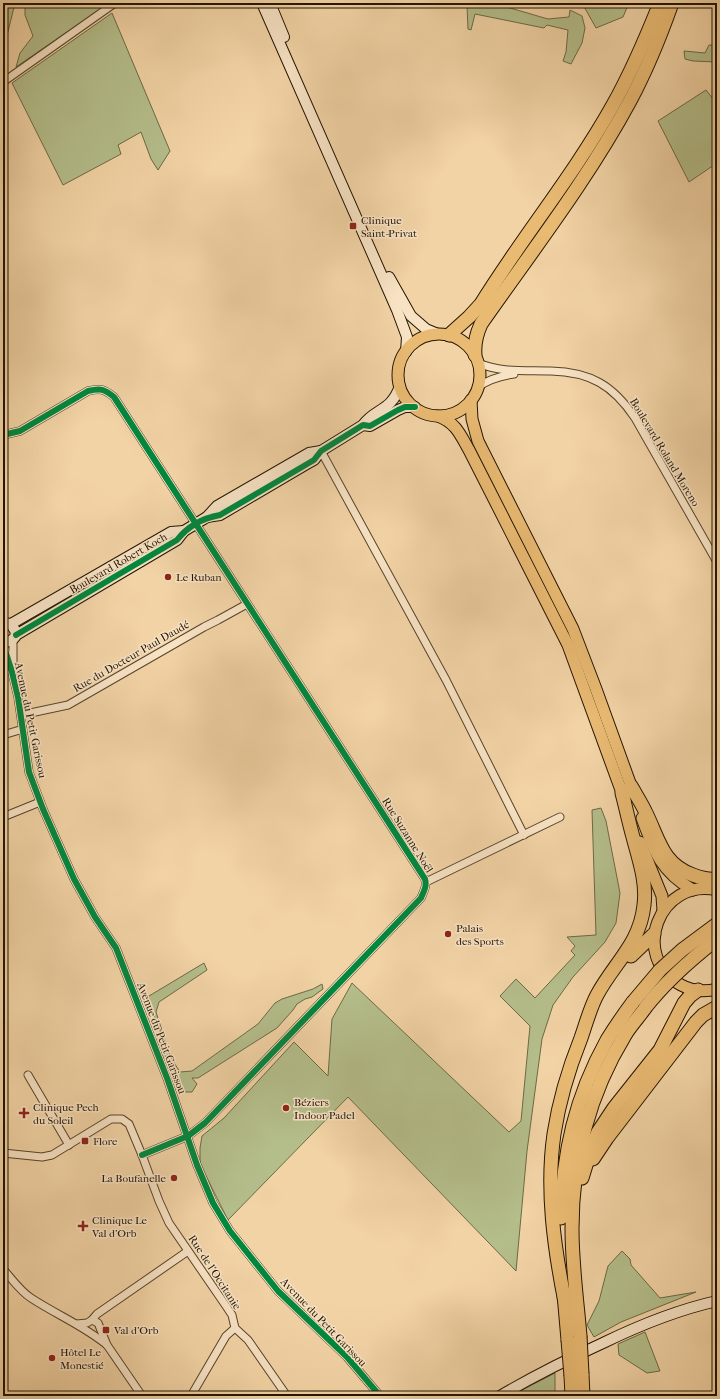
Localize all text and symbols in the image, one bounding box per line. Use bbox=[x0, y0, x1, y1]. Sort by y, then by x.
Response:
place label: Clinique Saint-Privat bbox=[361, 214, 417, 240]
marker: Clinique Saint-Privat bbox=[348, 221, 358, 231]
street label: Boulevard Roland Moreno bbox=[627, 396, 702, 509]
street label: Boulevard Robert Koch bbox=[67, 530, 170, 597]
place label: Le Ruban bbox=[176, 571, 222, 584]
marker: Le Ruban bbox=[163, 572, 173, 582]
street label: Rue du Docteur Paul Daudé bbox=[71, 618, 192, 695]
street label: Avenue du Petit Garissou bbox=[12, 660, 49, 780]
street label: Rue Suzanne Noël bbox=[379, 795, 436, 875]
place label: Palais des Sports bbox=[456, 922, 504, 948]
marker: Palais des Sports bbox=[443, 929, 453, 939]
street label: Avenue du Petit Garissou bbox=[134, 980, 189, 1096]
place label: Béziers Indoor Padel bbox=[294, 1096, 355, 1122]
place label: Clinique Pech du Soleil bbox=[33, 1101, 100, 1127]
marker: Béziers Indoor Padel bbox=[281, 1103, 291, 1113]
marker: Clinique Pech du Soleil bbox=[18, 1107, 30, 1119]
place label: Flore bbox=[93, 1135, 118, 1148]
marker: Flore bbox=[80, 1136, 90, 1146]
place label: La Boufanelle bbox=[101, 1172, 167, 1185]
marker: La Boufanelle bbox=[169, 1173, 179, 1183]
place label: Clinique Le Val d'Orb bbox=[91, 1214, 148, 1240]
marker: Clinique Le Val d'Orb bbox=[77, 1220, 89, 1232]
street label: Rue de l'Occitanie bbox=[186, 1232, 244, 1313]
street label: Avenue du Petit Garissou bbox=[277, 1275, 370, 1370]
place label: Val d'Orb bbox=[113, 1324, 159, 1337]
marker: Val d'Orb bbox=[101, 1325, 111, 1335]
place label: Hôtel Le Monestié bbox=[60, 1346, 104, 1372]
marker: Hôtel Le Monestié bbox=[47, 1353, 57, 1363]

